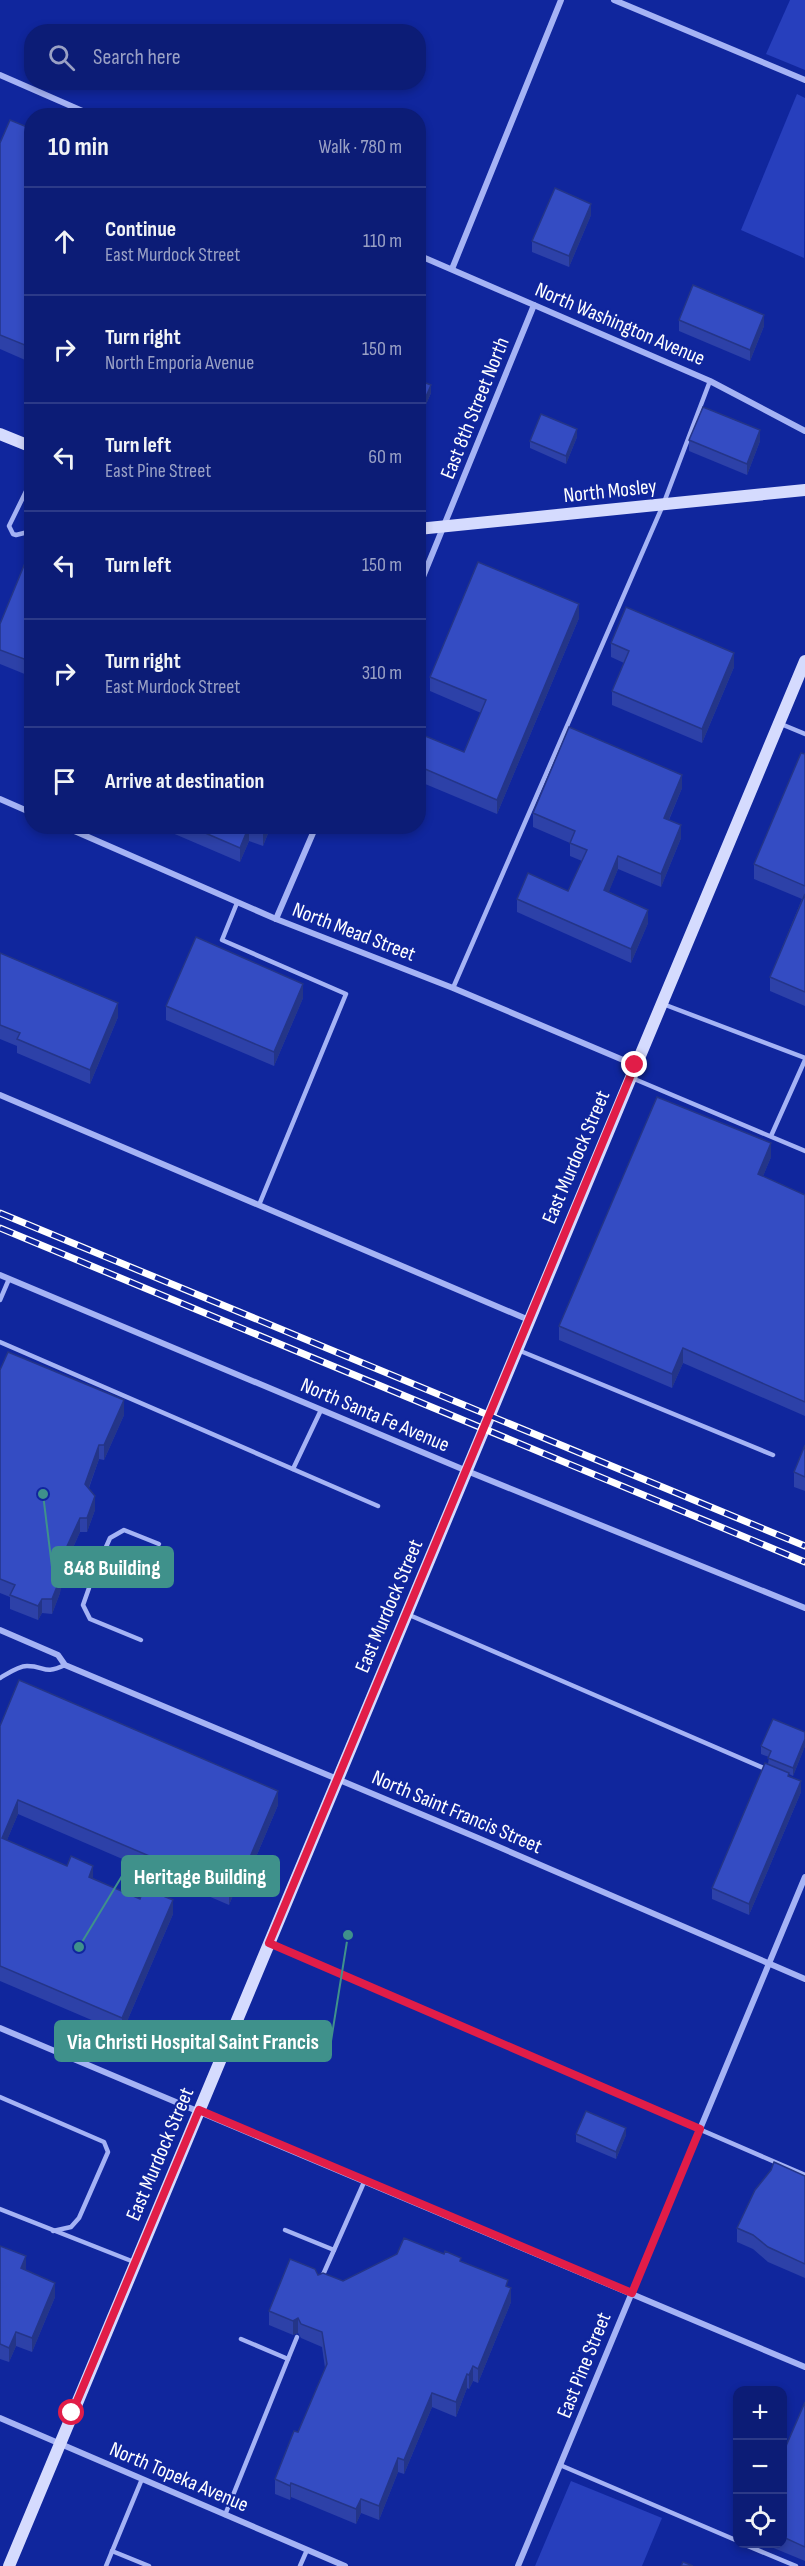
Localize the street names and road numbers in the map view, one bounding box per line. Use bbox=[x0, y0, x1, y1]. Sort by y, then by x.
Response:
street label: North Washington Avenue bbox=[531, 277, 709, 371]
street label: East 8th Street North bbox=[435, 334, 515, 482]
street label: North Mosley bbox=[562, 474, 658, 508]
street label: North Mead Street bbox=[289, 897, 419, 967]
street label: East Murdock Street bbox=[537, 1087, 615, 1227]
street label: North Santa Fe Avenue bbox=[297, 1372, 453, 1458]
street label: East Murdock Street bbox=[350, 1536, 428, 1676]
street label: North Saint Francis Street bbox=[368, 1765, 546, 1859]
street label: East Murdock Street bbox=[121, 2084, 199, 2224]
street label: East Pine Street bbox=[552, 2309, 616, 2421]
street label: North Topeka Avenue bbox=[106, 2437, 252, 2517]

